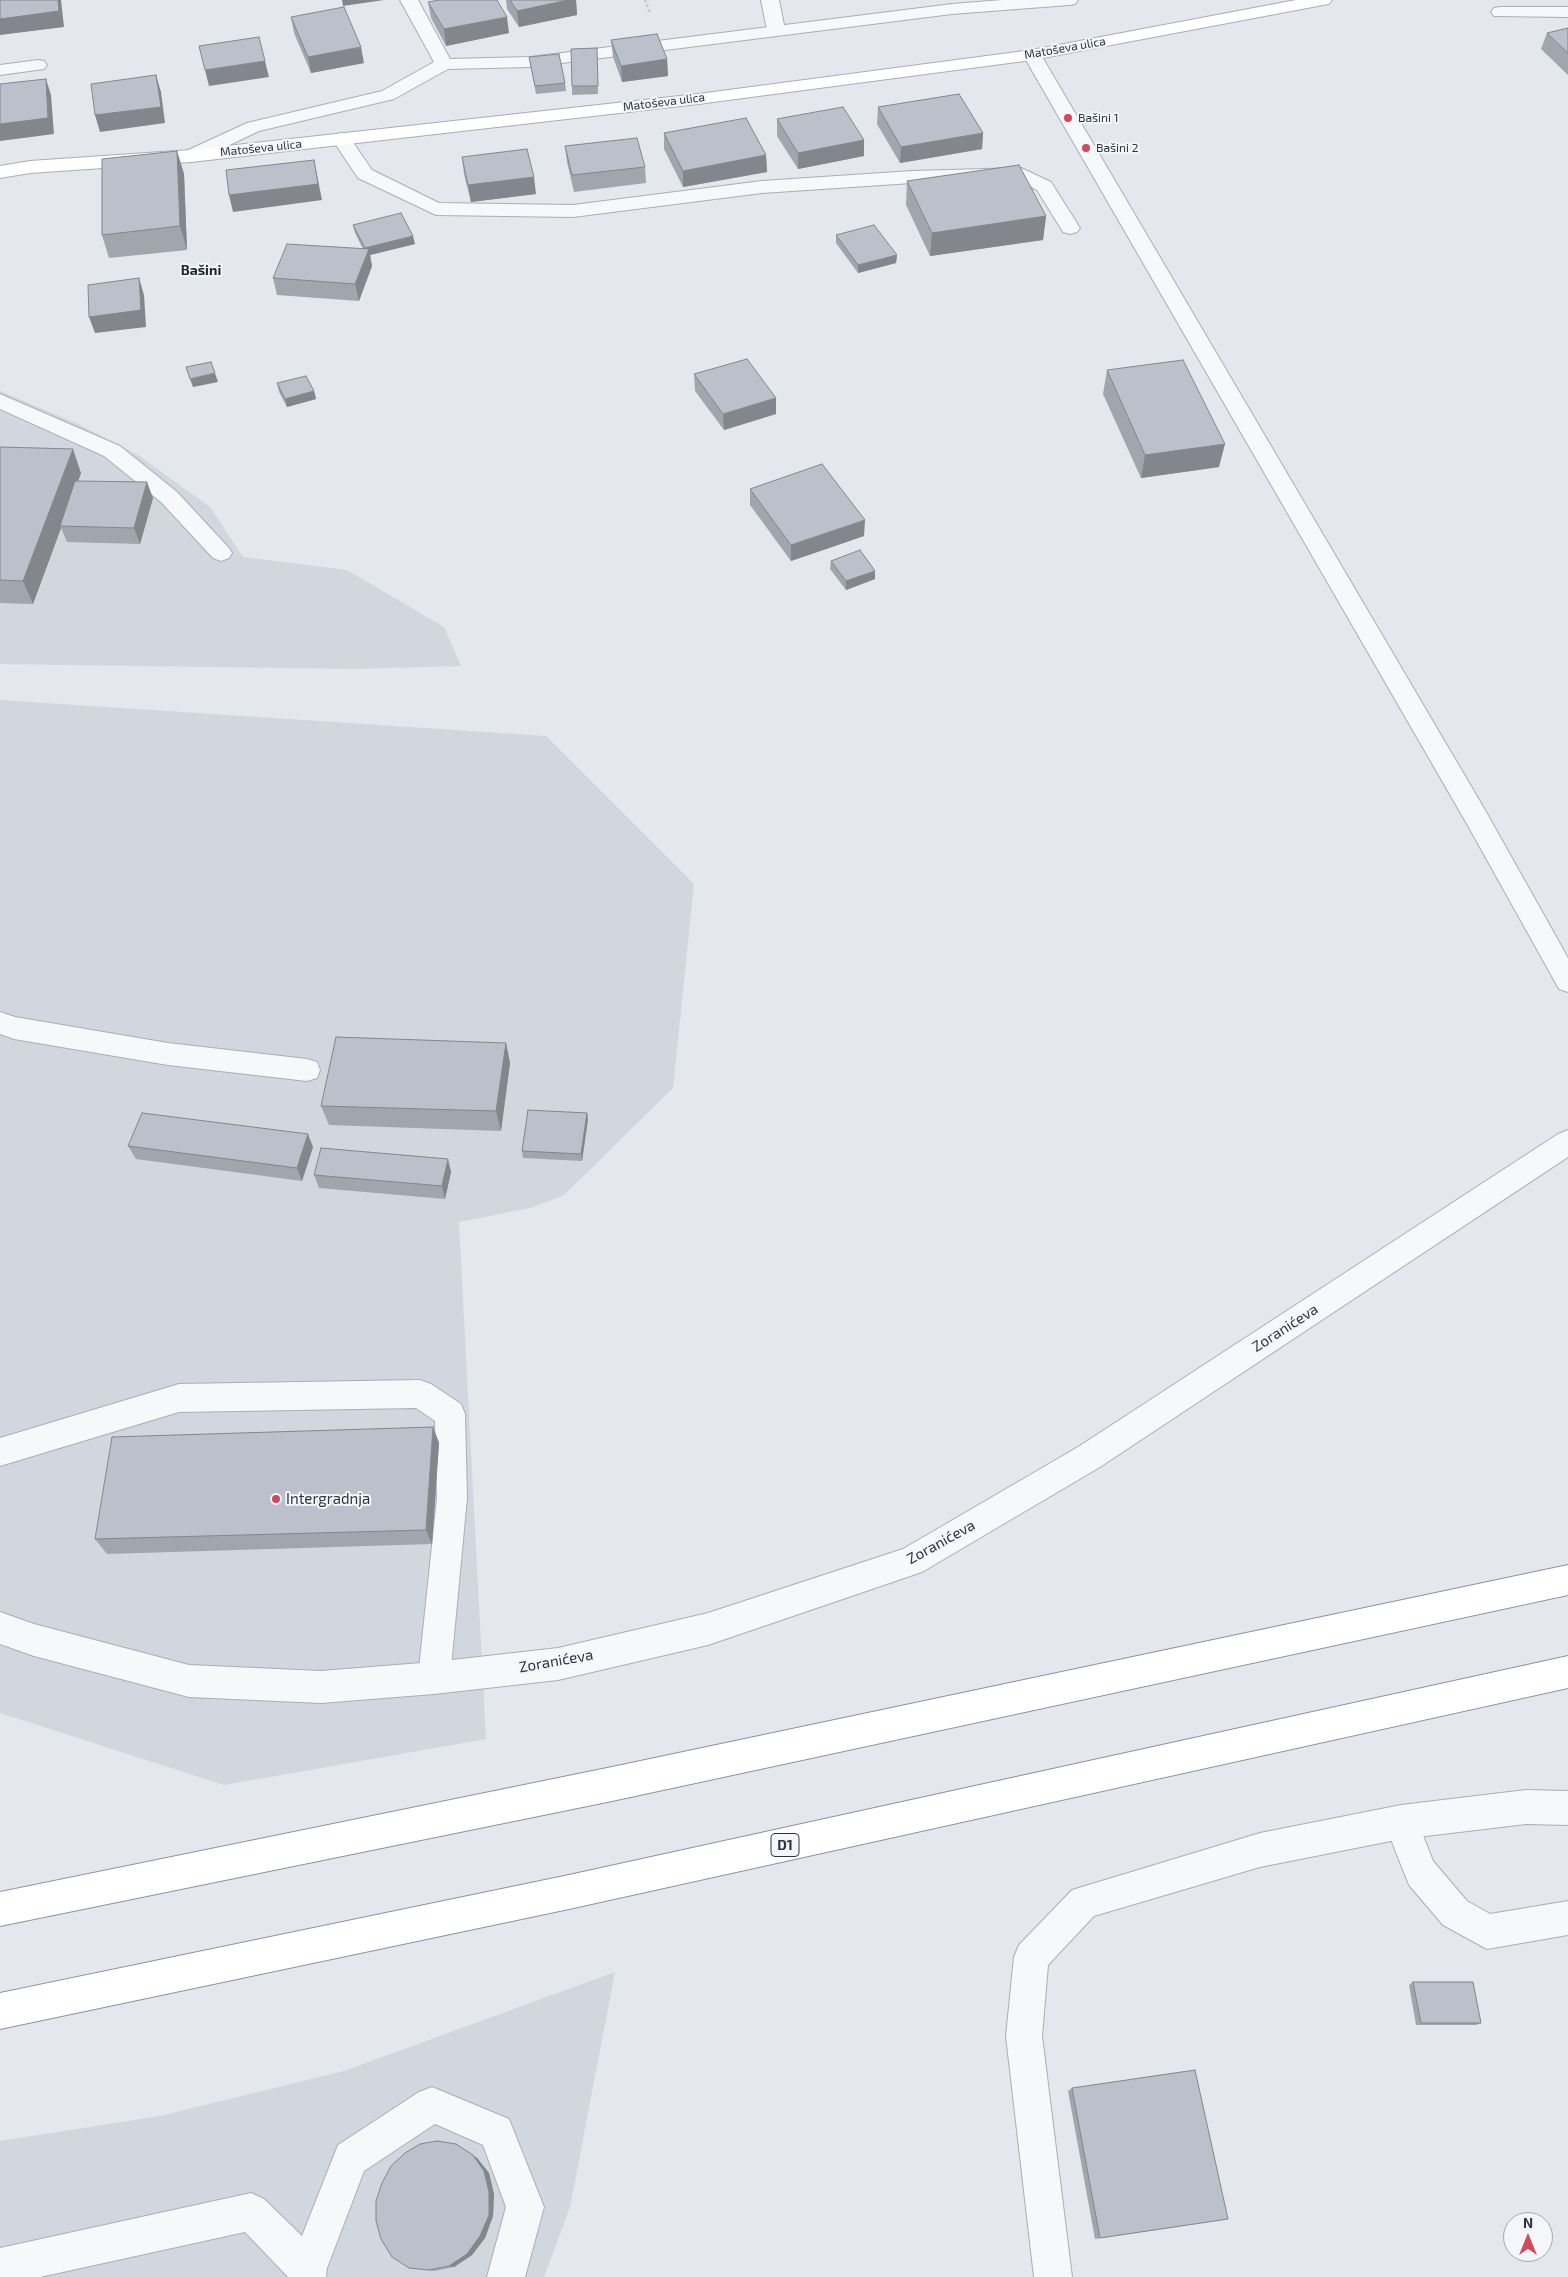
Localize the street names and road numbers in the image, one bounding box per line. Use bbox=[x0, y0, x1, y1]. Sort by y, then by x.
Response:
street label: Matoševa ulica bbox=[1023, 34, 1107, 62]
street label: Matoševa ulica bbox=[622, 90, 706, 114]
street label: Matoševa ulica bbox=[219, 137, 303, 159]
street label: Zoranićeva bbox=[1249, 1300, 1321, 1356]
street label: Zoranićeva bbox=[904, 1516, 978, 1568]
street label: Zoranićeva bbox=[517, 1646, 595, 1676]
road number: D1 bbox=[771, 1834, 799, 1856]

